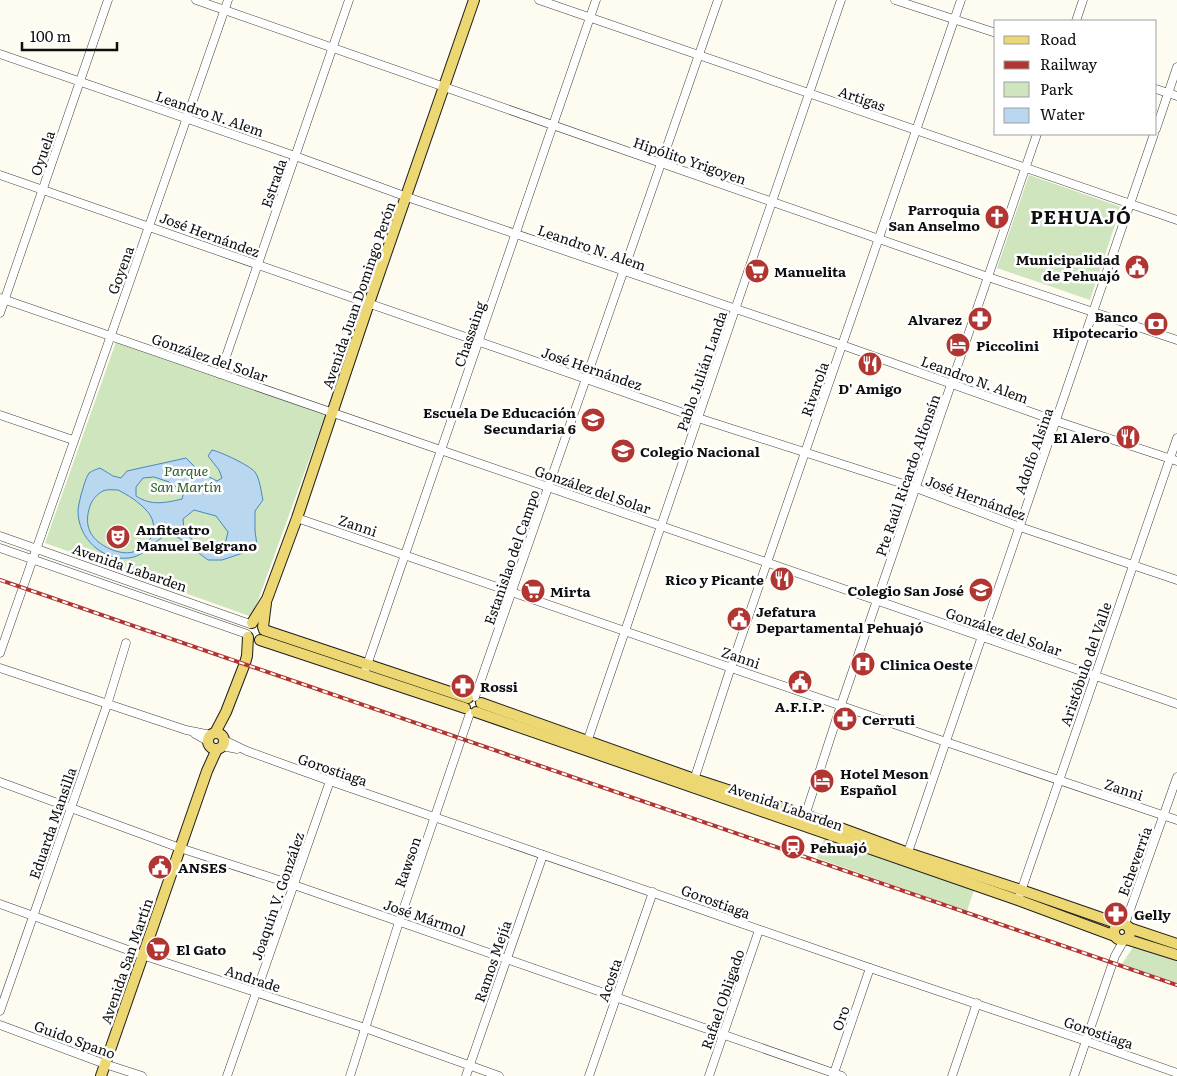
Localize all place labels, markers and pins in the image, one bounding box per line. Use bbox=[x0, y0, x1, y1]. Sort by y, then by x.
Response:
place label: Parroquia San Anselmo bbox=[889, 199, 981, 235]
church icon: Parroquia San Anselmo bbox=[984, 204, 1010, 230]
place label: Municipalidad de Pehuajó bbox=[1016, 249, 1120, 285]
public building icon: Municipalidad de Pehuajó bbox=[1124, 254, 1150, 280]
supermarket icon: Manuelita bbox=[744, 258, 770, 284]
place label: Manuelita bbox=[774, 261, 847, 281]
pharmacy icon: Alvarez bbox=[967, 306, 993, 332]
place label: Banco Hipotecario bbox=[1052, 306, 1138, 342]
place label: Alvarez bbox=[908, 309, 963, 329]
bank icon: Banco Hipotecario bbox=[1143, 311, 1169, 337]
hotel icon: Piccolini bbox=[945, 332, 971, 358]
place label: Piccolini bbox=[976, 335, 1039, 355]
restaurant icon: D' Amigo bbox=[857, 351, 883, 377]
place label: D' Amigo bbox=[838, 378, 902, 398]
place label: Escuela De Educación Secundaria 6 bbox=[423, 402, 576, 438]
school or university icon: Escuela De Educación Secundaria 6 bbox=[580, 407, 606, 433]
restaurant icon: El Alero bbox=[1115, 424, 1141, 450]
place label: El Alero bbox=[1053, 427, 1110, 447]
school or university icon: Colegio Nacional bbox=[610, 438, 636, 464]
place label: Colegio Nacional bbox=[640, 441, 760, 461]
place label: Anfiteatro Manuel Belgrano bbox=[136, 519, 257, 555]
theatre icon: Anfiteatro Manuel Belgrano bbox=[105, 524, 131, 550]
restaurant icon: Rico y Picante bbox=[769, 566, 795, 592]
place label: Rico y Picante bbox=[665, 569, 764, 589]
school or university icon: Colegio San José bbox=[968, 577, 994, 603]
supermarket icon: Mirta bbox=[520, 578, 546, 604]
place label: Colegio San José bbox=[847, 580, 964, 600]
place label: Mirta bbox=[550, 581, 591, 601]
place label: Jefatura Departamental Pehuajó bbox=[756, 601, 924, 637]
public building icon: Jefatura Departamental Pehuajó bbox=[726, 606, 752, 632]
hospital icon: Clinica Oeste bbox=[850, 651, 876, 677]
place label: Clinica Oeste bbox=[880, 654, 973, 674]
public building icon: A.F.I.P. bbox=[787, 669, 813, 695]
pharmacy icon: Rossi bbox=[450, 673, 476, 699]
place label: Rossi bbox=[480, 676, 518, 696]
place label: A.F.I.P. bbox=[775, 696, 825, 716]
pharmacy icon: Cerruti bbox=[832, 706, 858, 732]
place label: Cerruti bbox=[862, 709, 915, 729]
place label: Hotel Meson Español bbox=[840, 763, 929, 799]
hotel icon: Hotel Meson Español bbox=[809, 768, 835, 794]
station icon: Pehuajó bbox=[780, 834, 806, 860]
place label: Pehuajó bbox=[810, 837, 867, 857]
public building icon: ANSES bbox=[147, 854, 173, 880]
place label: ANSES bbox=[178, 857, 227, 877]
pharmacy icon: Gelly bbox=[1103, 901, 1129, 927]
place label: Gelly bbox=[1134, 904, 1171, 924]
supermarket icon: El Gato bbox=[145, 936, 171, 962]
place label: El Gato bbox=[176, 939, 227, 959]

